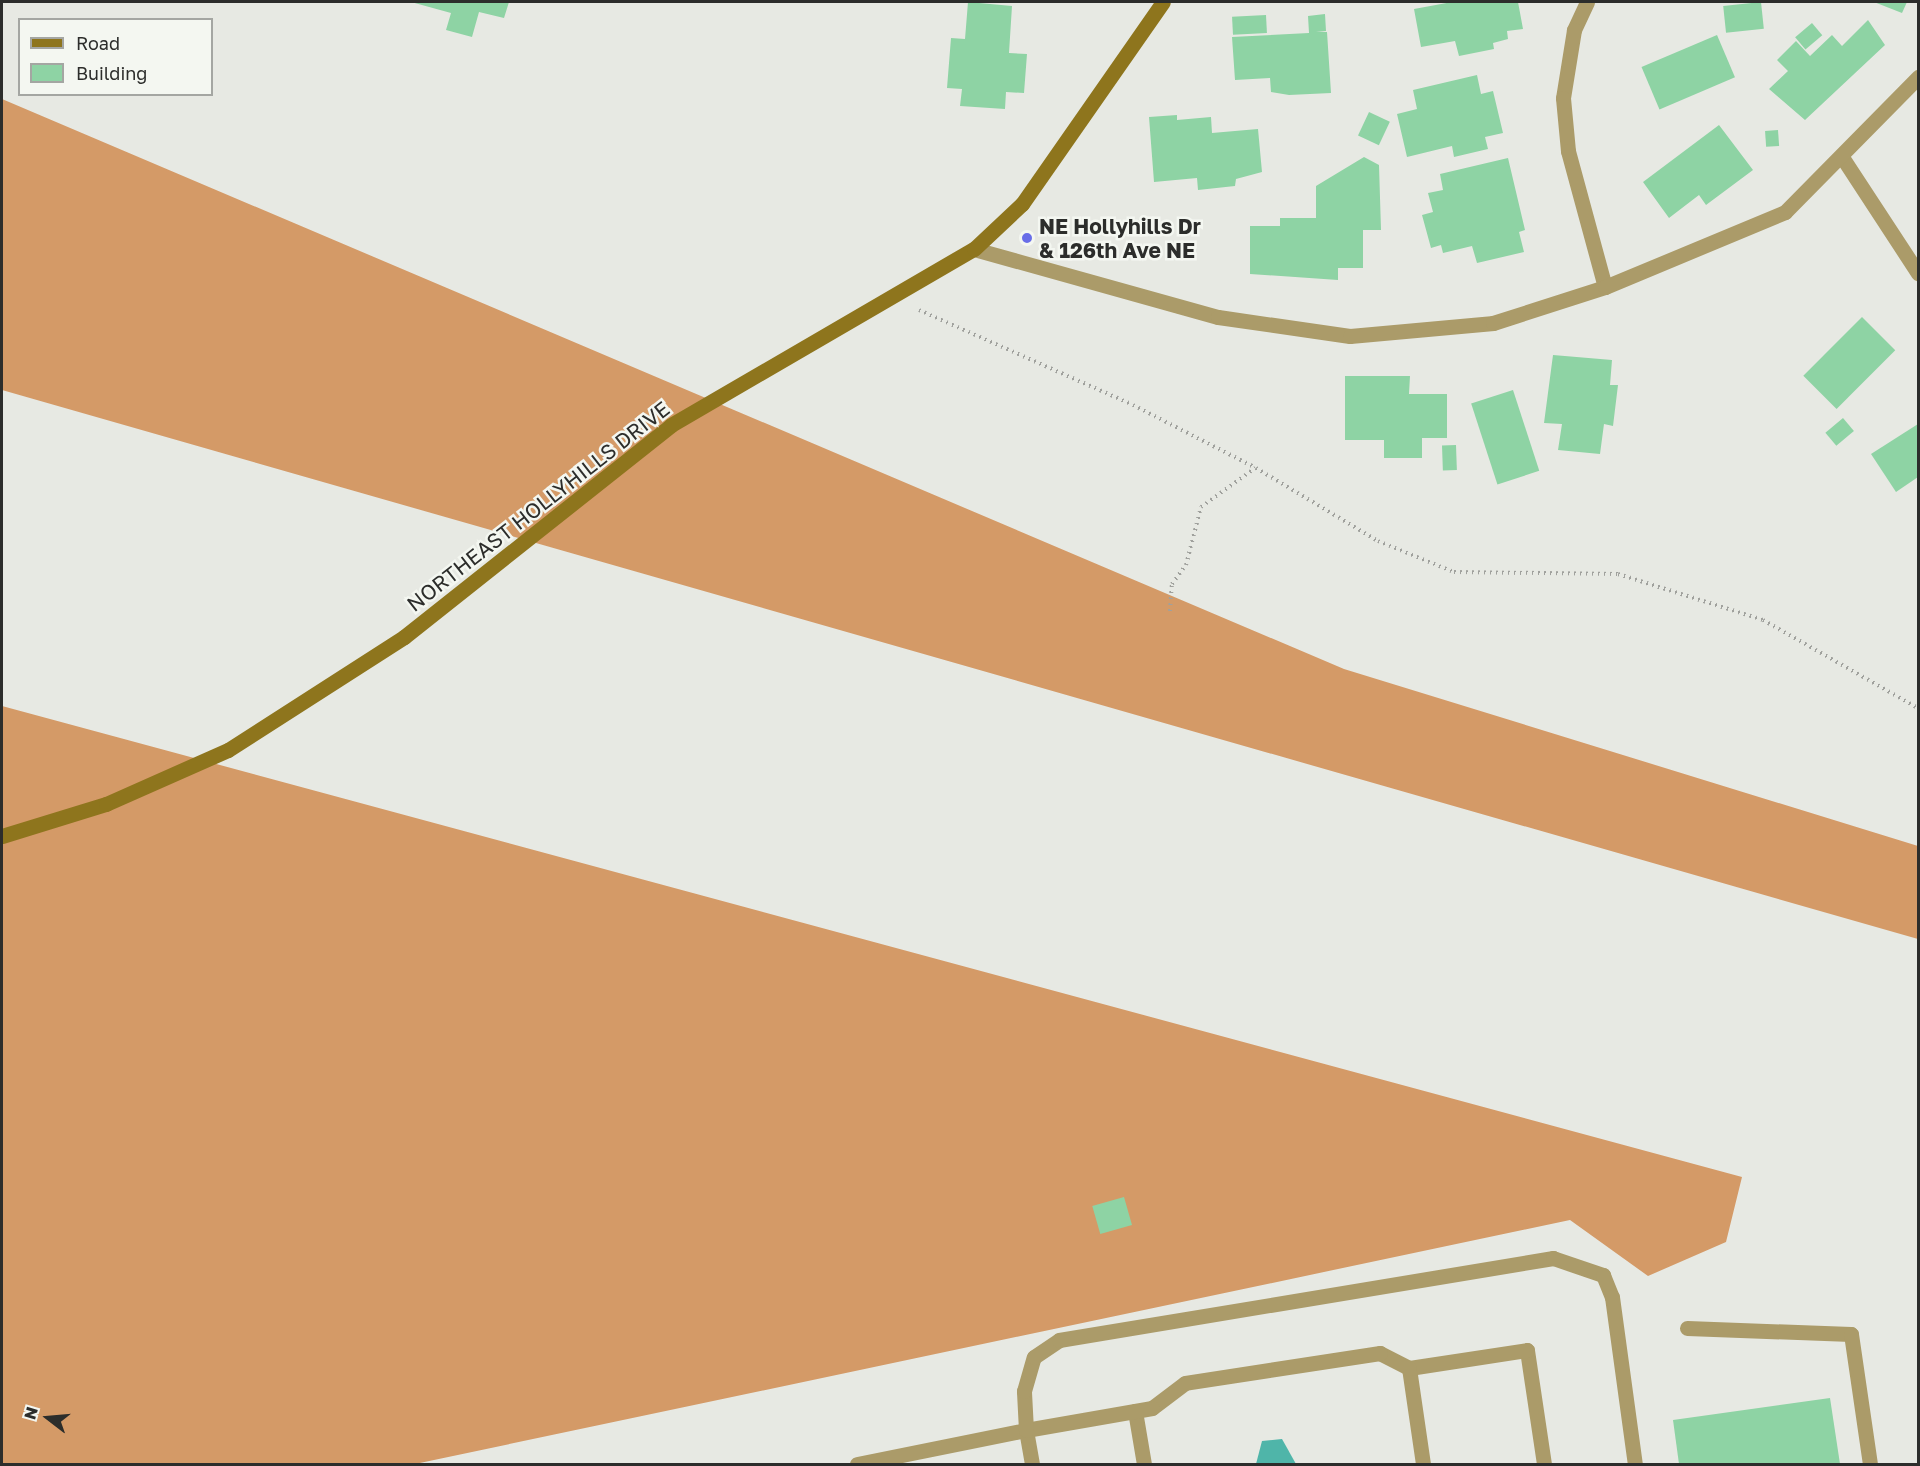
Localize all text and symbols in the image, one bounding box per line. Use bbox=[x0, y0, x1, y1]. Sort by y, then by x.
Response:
legend bbox=[18, 18, 213, 96]
text: Road bbox=[76, 32, 120, 54]
text: Building bbox=[76, 62, 147, 84]
place label: NE Hollyhills Dr & 126th Ave NE bbox=[1039, 213, 1201, 263]
marker: NE Hollyhills Dr & 126th Ave NE bbox=[1020, 231, 1034, 245]
street label: NORTHEAST HOLLYHILLS DRIVE bbox=[402, 396, 674, 616]
north arrow bbox=[18, 1388, 78, 1448]
text: N bbox=[19, 1404, 42, 1422]

